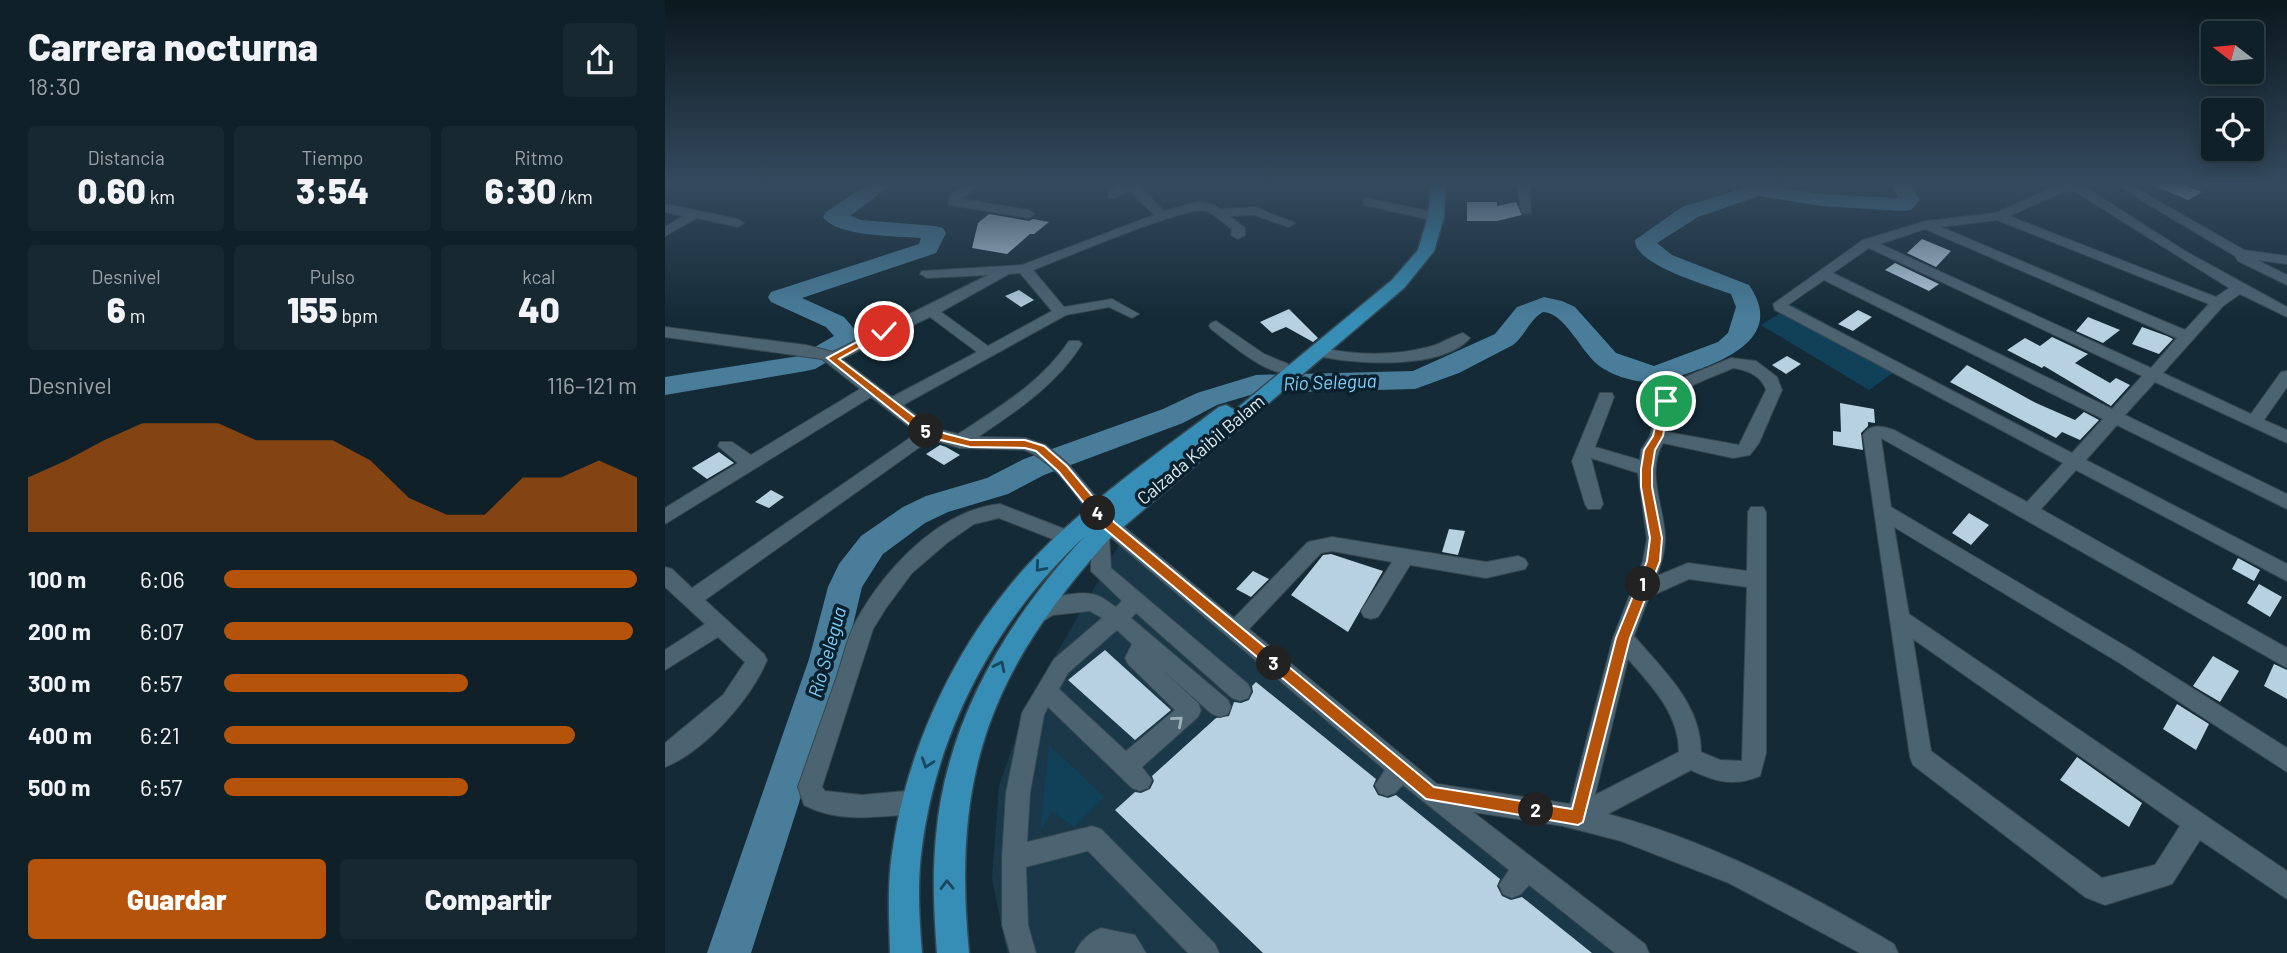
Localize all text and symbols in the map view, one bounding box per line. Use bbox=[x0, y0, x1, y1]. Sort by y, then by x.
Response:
north arrow bbox=[2201, 21, 2265, 84]
map controls bbox=[2201, 21, 2264, 161]
text: Carrera nocturna bbox=[28, 23, 318, 69]
button: share bbox=[563, 23, 637, 97]
text: 18:30 bbox=[28, 72, 81, 100]
button: locate bbox=[2201, 98, 2264, 161]
text: Distancia bbox=[88, 146, 165, 169]
text: Tiempo bbox=[302, 146, 363, 169]
text: Ritmo bbox=[514, 146, 563, 169]
text: 0.60 bbox=[77, 169, 146, 211]
text: 3:54 bbox=[296, 169, 369, 211]
text: 6:30 bbox=[485, 169, 556, 211]
text: km bbox=[146, 185, 175, 208]
text: /km bbox=[556, 185, 593, 208]
text: Desnivel bbox=[92, 265, 161, 288]
text: Pulso bbox=[310, 265, 355, 288]
text: kcal bbox=[522, 265, 555, 288]
text: 6 bbox=[107, 288, 126, 330]
text: 155 bbox=[287, 288, 338, 330]
text: 40 bbox=[518, 288, 560, 330]
pin bbox=[854, 301, 914, 361]
text: m bbox=[126, 304, 145, 327]
text: bpm bbox=[338, 304, 378, 327]
icon: check bbox=[865, 312, 903, 350]
water label: Río Selegua bbox=[1283, 368, 1377, 395]
text: Desnivel bbox=[28, 371, 112, 399]
text: 116–121 m bbox=[547, 371, 637, 399]
pin bbox=[1636, 371, 1696, 431]
icon: arrive bbox=[1647, 382, 1685, 420]
street label: Calzada Kaibil Balam bbox=[1132, 390, 1269, 509]
pin: 5 bbox=[909, 414, 943, 448]
text: 5 bbox=[920, 419, 931, 442]
pin: 4 bbox=[1081, 496, 1115, 530]
text: 4 bbox=[1092, 501, 1103, 524]
one-way arrow bbox=[1036, 559, 1048, 572]
text: 100 m bbox=[28, 565, 86, 593]
text: 6:06 bbox=[140, 565, 184, 593]
pin: 1 bbox=[1625, 566, 1661, 602]
text: 1 bbox=[1639, 572, 1646, 595]
water label: Río Selegua bbox=[803, 604, 850, 700]
text: 200 m bbox=[28, 617, 91, 645]
text: 6:07 bbox=[140, 617, 184, 645]
pin: 3 bbox=[1257, 646, 1291, 680]
text: 3 bbox=[1268, 651, 1279, 674]
one-way arrow bbox=[991, 661, 1005, 673]
text: 300 m bbox=[28, 669, 90, 697]
text: 6:57 bbox=[140, 669, 182, 697]
one-way arrow bbox=[1169, 717, 1182, 729]
text: 400 m bbox=[28, 721, 92, 749]
text: 6:21 bbox=[140, 721, 180, 749]
one-way arrow bbox=[921, 756, 935, 768]
text: 500 m bbox=[28, 773, 90, 801]
text: 6:57 bbox=[140, 773, 182, 801]
pin: 2 bbox=[1519, 792, 1553, 828]
text: 2 bbox=[1530, 798, 1541, 821]
button: Guardar bbox=[28, 859, 326, 939]
button: Compartir bbox=[340, 859, 637, 939]
one-way arrow bbox=[939, 879, 955, 890]

